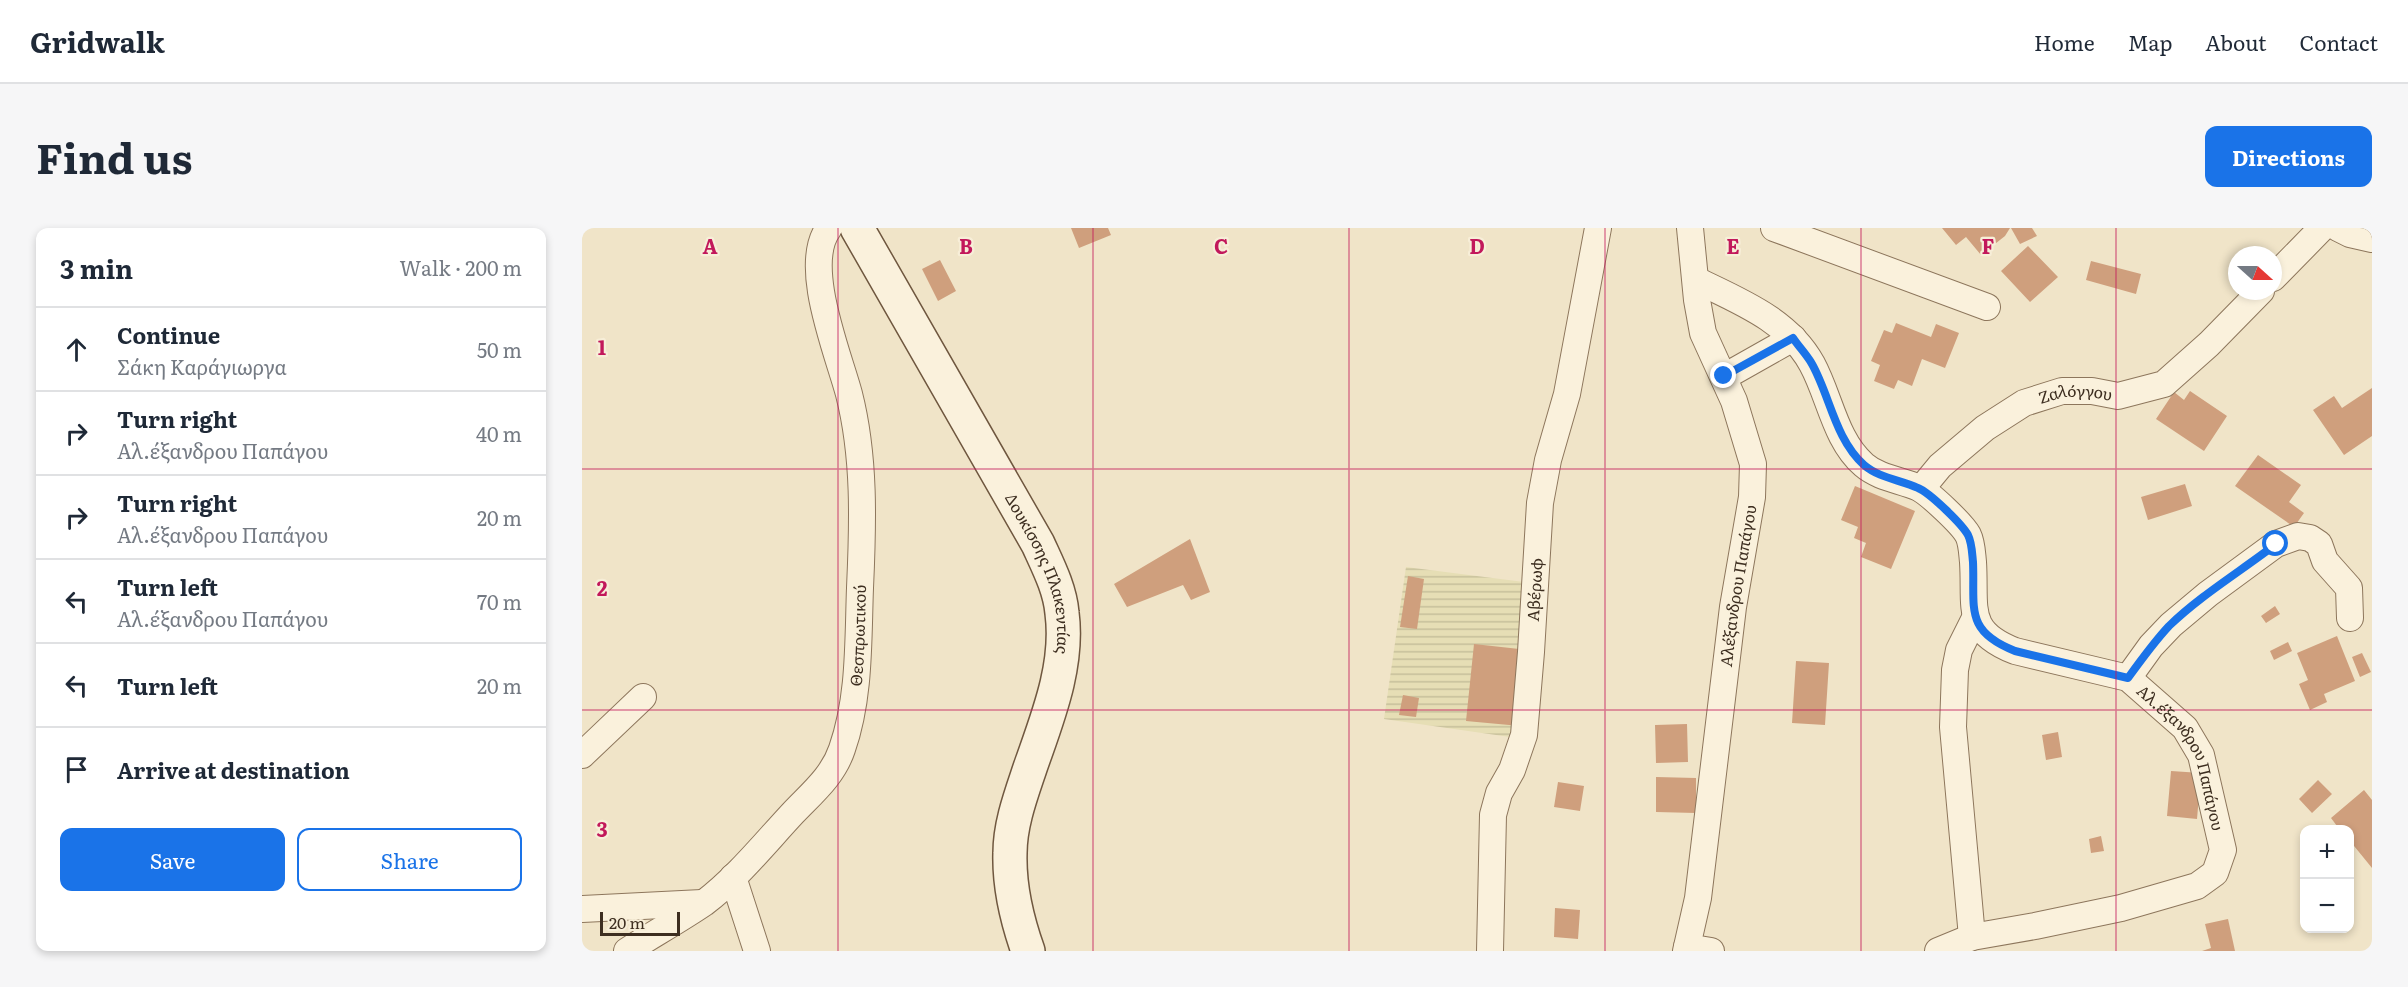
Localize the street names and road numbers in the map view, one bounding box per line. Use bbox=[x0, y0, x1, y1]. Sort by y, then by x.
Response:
street label: Ζαλόγγου bbox=[2035, 378, 2115, 409]
street label: Δουκίσσης Πλακεντίας bbox=[1000, 488, 1076, 655]
street label: Αλέξανδρου Παπάγου bbox=[1713, 503, 1761, 668]
street label: Αβέρωφ bbox=[1520, 557, 1548, 622]
street label: Θεσπρωτικού bbox=[843, 584, 871, 687]
street label: Αλ.έξανδρου Παπάγου bbox=[2132, 678, 2231, 833]

